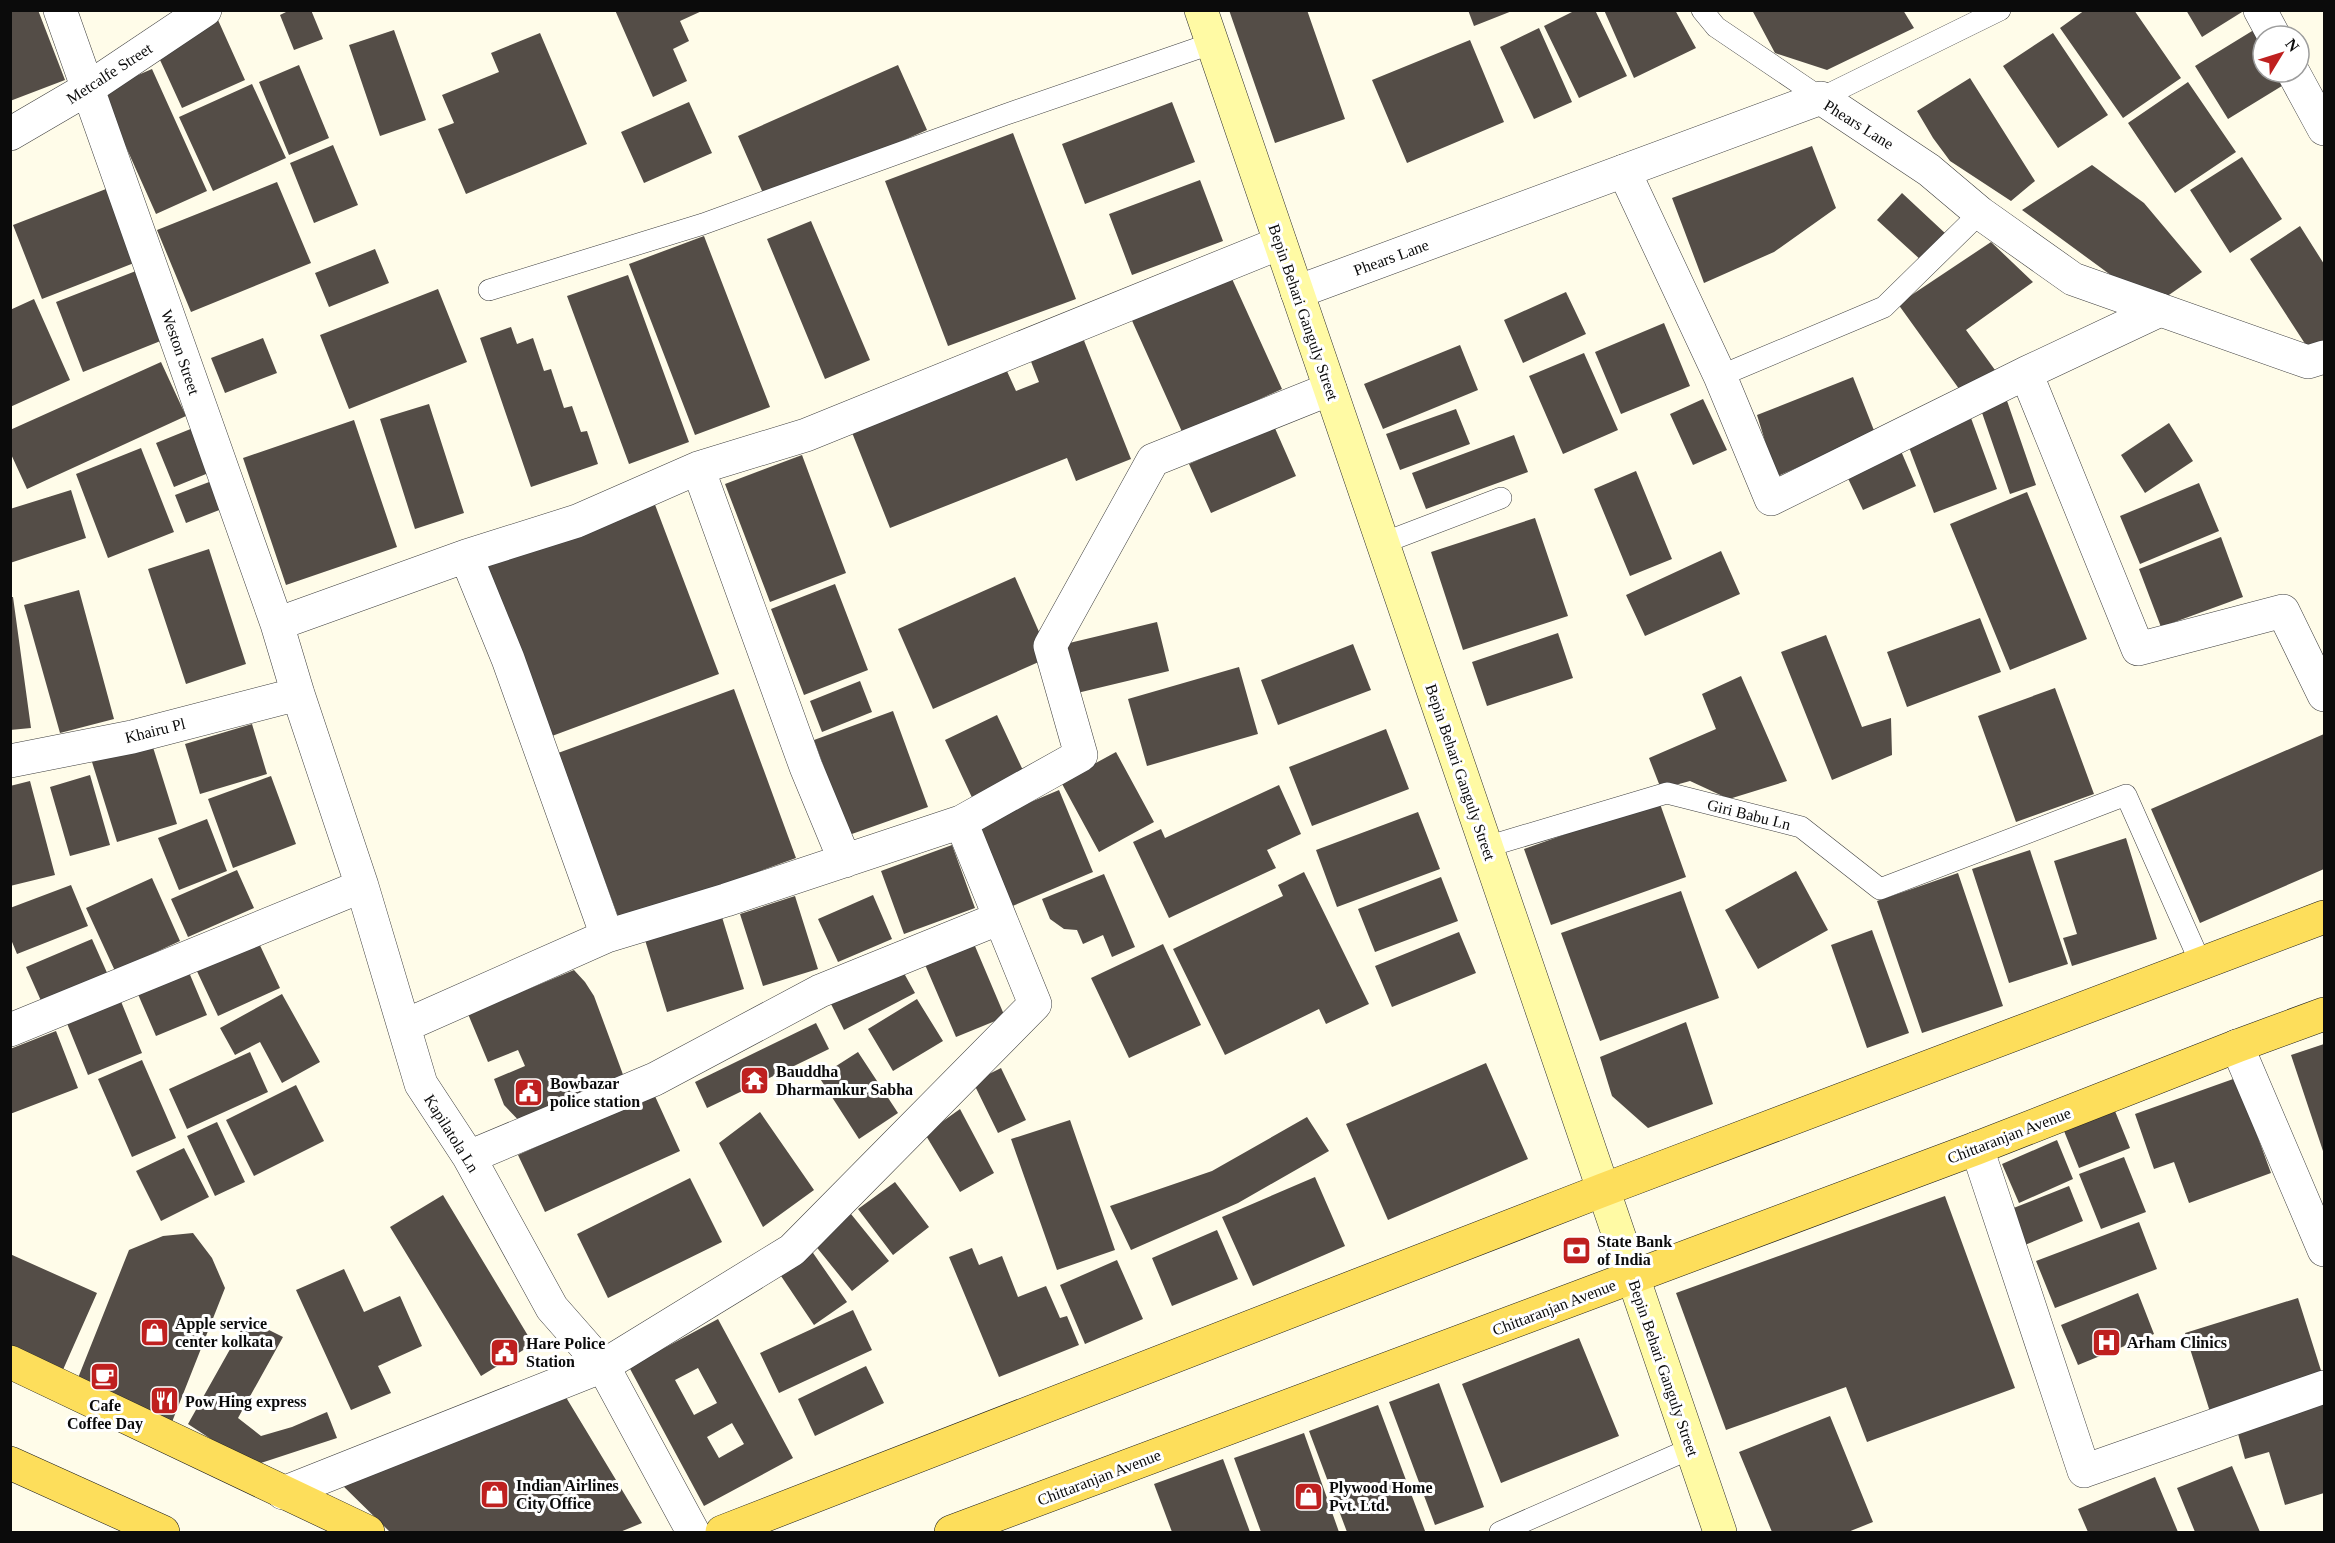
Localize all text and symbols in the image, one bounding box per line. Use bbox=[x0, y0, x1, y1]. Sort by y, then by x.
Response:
north arrow bbox=[2251, 24, 2311, 84]
text: N bbox=[2282, 35, 2303, 55]
street label: Metcalfe Street bbox=[63, 39, 156, 107]
street label: Phears Lane bbox=[1821, 96, 1897, 152]
street label: Bepin Behari Ganguly Street bbox=[1264, 222, 1342, 403]
street label: Phears Lane bbox=[1351, 236, 1431, 279]
street label: Weston Street bbox=[158, 307, 203, 397]
street label: Bepin Behari Ganguly Street bbox=[1421, 682, 1499, 863]
street label: Khairu Pl bbox=[123, 715, 188, 746]
street label: Giri Babu Ln bbox=[1705, 796, 1792, 833]
place label: Bauddha Dharmankur Sabha bbox=[776, 1063, 913, 1098]
temple icon: Bauddha Dharmankur Sabha bbox=[739, 1064, 771, 1096]
place label: Bowbazar police station bbox=[550, 1075, 640, 1111]
public building icon: Bowbazar police station bbox=[513, 1076, 545, 1108]
street label: Kapilatola Ln bbox=[420, 1091, 482, 1176]
street label: Chittaranjan Avenue bbox=[1945, 1104, 2074, 1168]
place label: State Bank of India bbox=[1597, 1233, 1672, 1268]
bank icon: State Bank of India bbox=[1560, 1234, 1592, 1266]
street label: Chittaranjan Avenue bbox=[1490, 1276, 1619, 1340]
street label: Bepin Behari Ganguly Street bbox=[1624, 1278, 1702, 1459]
place label: Apple service center kolkata bbox=[175, 1315, 273, 1350]
shop icon: Apple service center kolkata bbox=[138, 1316, 170, 1348]
hospital icon: Arham Clinics bbox=[2090, 1326, 2122, 1358]
place label: Arham Clinics bbox=[2127, 1334, 2227, 1351]
place label: Hare Police Station bbox=[526, 1335, 605, 1370]
public building icon: Hare Police Station bbox=[489, 1336, 521, 1368]
cafe icon: Cafe Coffee Day bbox=[89, 1361, 121, 1393]
restaurant icon: Pow Hing express bbox=[148, 1385, 180, 1417]
place label: Pow Hing express bbox=[185, 1393, 306, 1411]
place label: Cafe Coffee Day bbox=[67, 1397, 143, 1433]
street label: Chittaranjan Avenue bbox=[1035, 1446, 1164, 1510]
place label: Indian Airlines City Office bbox=[516, 1477, 619, 1513]
shop icon: Indian Airlines City Office bbox=[479, 1478, 511, 1510]
place label: Plywood Home Pvt. Ltd. bbox=[1329, 1479, 1433, 1514]
shop icon: Plywood Home Pvt. Ltd. bbox=[1292, 1480, 1324, 1512]

